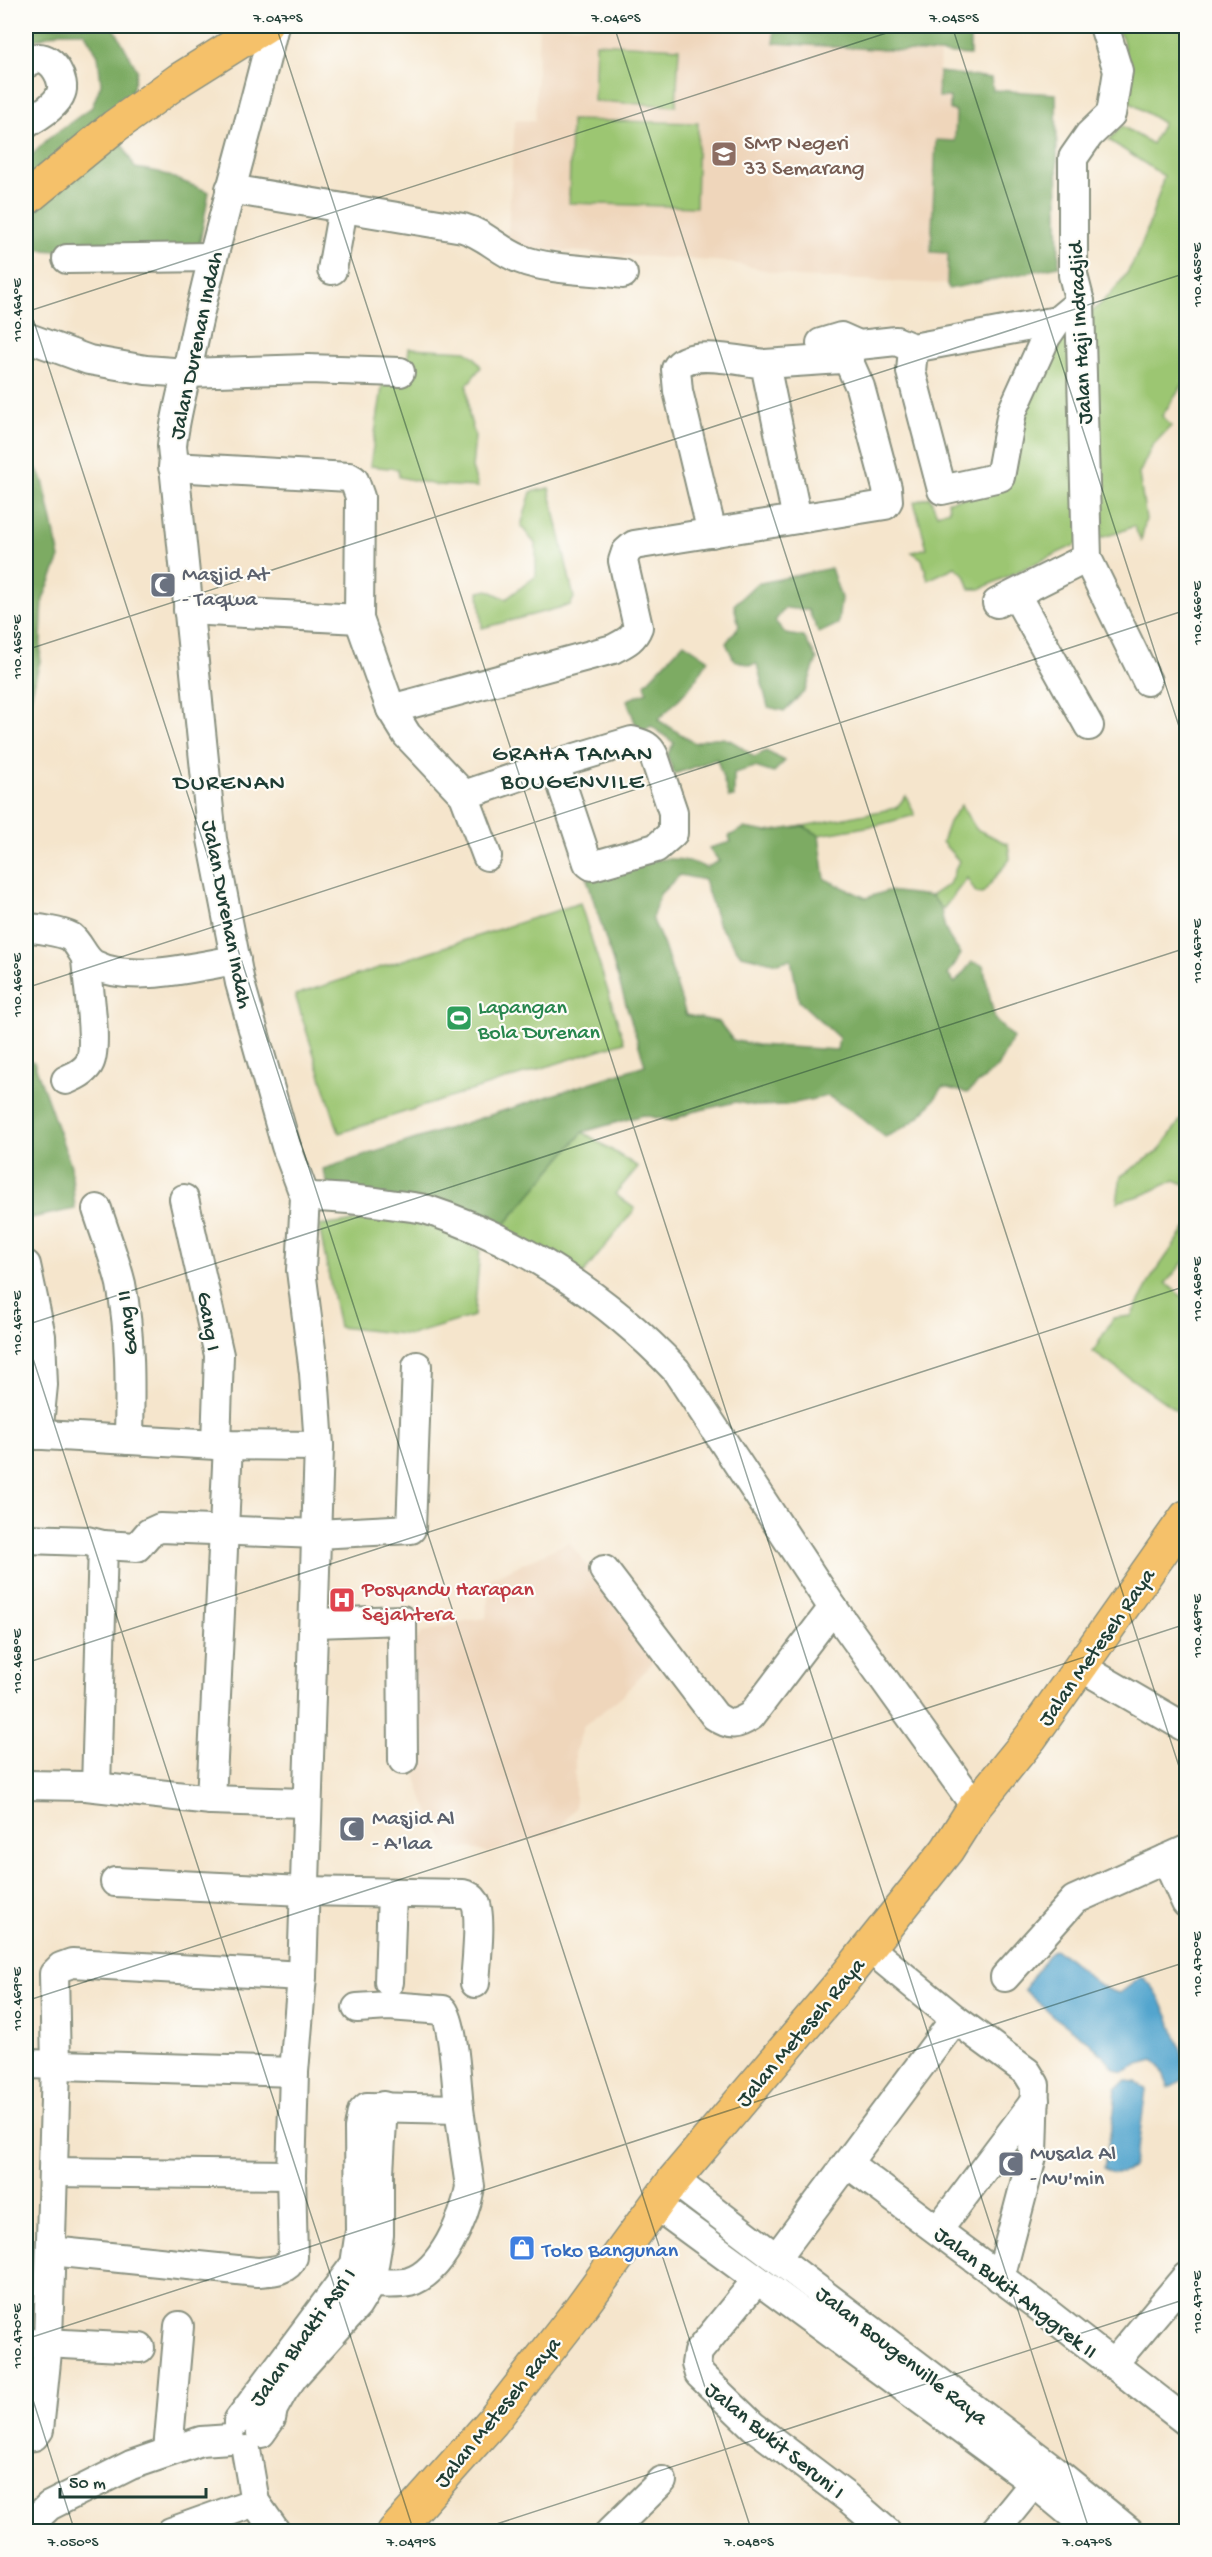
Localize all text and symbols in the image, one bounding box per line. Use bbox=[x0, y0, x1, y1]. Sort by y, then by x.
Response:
text: 7.047°S bbox=[252, 10, 303, 28]
text: 7.046°S bbox=[590, 10, 641, 28]
text: 7.045°S bbox=[928, 10, 979, 28]
place label: SMP Negeri 33 Semarang bbox=[743, 132, 864, 183]
school or university icon: SMP Negeri 33 Semarang bbox=[709, 139, 739, 169]
street label: Jalan Haji Indradjid bbox=[1064, 238, 1100, 425]
text: 110.465°E bbox=[1189, 242, 1207, 308]
street label: Jalan Durenan Indah bbox=[165, 249, 231, 442]
text: 110.464°E bbox=[9, 278, 27, 343]
place label: Masjid At - Taqwa bbox=[182, 563, 271, 614]
mosque icon: Masjid At - Taqwa bbox=[148, 570, 178, 600]
text: 110.466°E bbox=[1189, 580, 1207, 646]
text: 110.465°E bbox=[9, 614, 27, 680]
district label: GRAHA TAMAN BOUGENVILE bbox=[492, 741, 654, 798]
district label: DURENAN bbox=[171, 770, 287, 799]
street label: Jalan Durenan Indah bbox=[194, 818, 256, 1011]
text: 110.467°E bbox=[1189, 918, 1207, 984]
text: 110.466°E bbox=[9, 952, 27, 1018]
place label: Lapangan Bola Durenan bbox=[477, 996, 600, 1047]
sports icon: Lapangan Bola Durenan bbox=[444, 1003, 474, 1033]
text: 110.468°E bbox=[1189, 1256, 1207, 1322]
street label: Gang II bbox=[112, 1289, 146, 1356]
text: 110.467°E bbox=[9, 1290, 27, 1356]
street label: Gang I bbox=[189, 1290, 225, 1353]
street label: Jalan Meteseh Raya bbox=[1034, 1564, 1163, 1732]
place label: Posyandu Harapan Sejahtera bbox=[361, 1578, 534, 1629]
hospital icon: Posyandu Harapan Sejahtera bbox=[327, 1585, 357, 1615]
text: 110.469°E bbox=[1189, 1594, 1207, 1659]
text: 110.468°E bbox=[9, 1628, 27, 1694]
place label: Masjid Al - A'laa bbox=[372, 1807, 455, 1858]
mosque icon: Masjid Al - A'laa bbox=[337, 1814, 367, 1844]
text: 110.470°E bbox=[1189, 1931, 1207, 1997]
street label: Jalan Meteseh Raya bbox=[732, 1953, 873, 2113]
text: 110.469°E bbox=[9, 1967, 27, 2032]
place label: Musala Al - Mu'min bbox=[1030, 2142, 1116, 2193]
mosque icon: Musala Al - Mu'min bbox=[996, 2149, 1026, 2179]
street label: Jalan Bukit Anggrek II bbox=[928, 2222, 1101, 2366]
shop icon: Toko Bangunan bbox=[507, 2233, 537, 2263]
place label: Toko Bangunan bbox=[540, 2239, 679, 2265]
street label: Jalan Bhakti Asri I bbox=[245, 2264, 363, 2413]
text: 110.471°E bbox=[1189, 2270, 1207, 2334]
street label: Jalan Bougenville Raya bbox=[809, 2282, 992, 2433]
text: 110.470°E bbox=[9, 2303, 27, 2369]
street label: Jalan Meteseh Raya bbox=[430, 2332, 568, 2494]
street label: Jalan Bukit Seruni I bbox=[698, 2378, 849, 2506]
scale bar bbox=[60, 2461, 206, 2499]
text: 50 m bbox=[69, 2474, 106, 2495]
text: 7.050°S bbox=[46, 2534, 99, 2552]
text: 7.049°S bbox=[385, 2534, 436, 2552]
text: 7.048°S bbox=[723, 2534, 774, 2552]
text: 7.047°S bbox=[1061, 2534, 1112, 2552]

